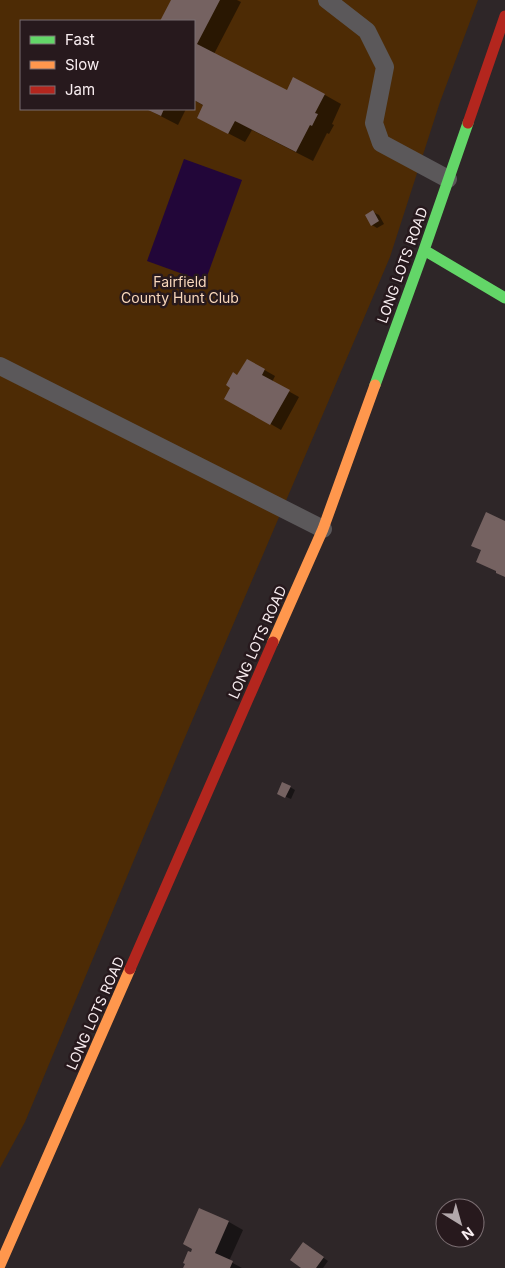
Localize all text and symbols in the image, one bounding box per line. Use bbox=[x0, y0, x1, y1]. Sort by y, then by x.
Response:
legend bbox=[20, 20, 195, 110]
text: Fast bbox=[65, 30, 95, 49]
text: Slow bbox=[65, 55, 99, 74]
text: Jam bbox=[65, 80, 95, 99]
street label: LONG LOTS ROAD bbox=[373, 205, 431, 325]
park label: Fairfield County Hunt Club bbox=[121, 273, 239, 306]
street label: LONG LOTS ROAD bbox=[224, 583, 290, 701]
street label: LONG LOTS ROAD bbox=[62, 954, 128, 1072]
north arrow bbox=[435, 1198, 485, 1248]
text: N bbox=[459, 1224, 478, 1244]

